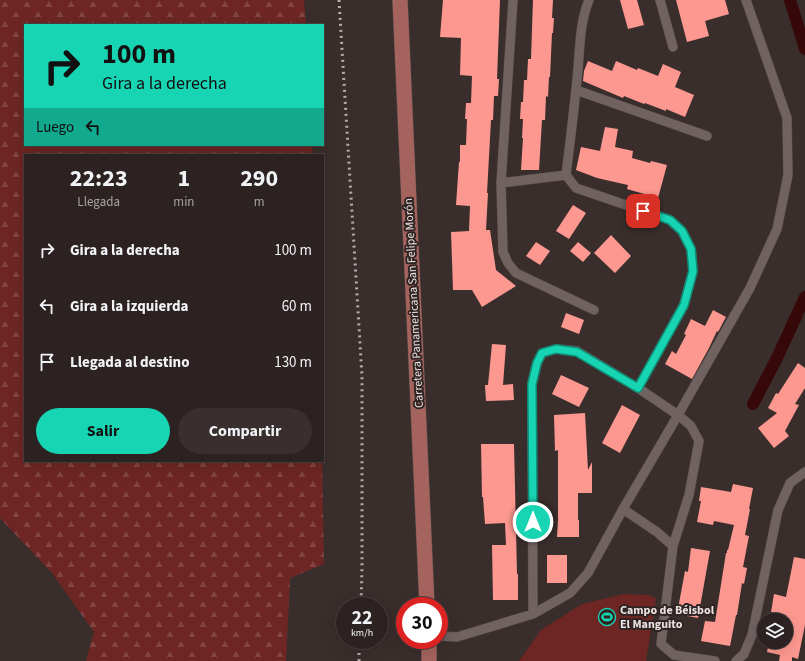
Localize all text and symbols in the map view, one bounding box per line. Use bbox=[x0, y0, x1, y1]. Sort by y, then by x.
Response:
text: 100 m bbox=[102, 34, 176, 74]
icon: right bbox=[36, 40, 88, 92]
text: Gira a la derecha bbox=[102, 71, 227, 96]
icon: left bbox=[82, 116, 104, 138]
text: Luego bbox=[36, 117, 74, 138]
text: 22:23 bbox=[70, 161, 128, 196]
text: 1 bbox=[178, 161, 190, 196]
text: 290 bbox=[240, 161, 278, 196]
text: Llegada bbox=[77, 193, 120, 211]
text: min bbox=[173, 193, 194, 211]
text: m bbox=[254, 193, 265, 211]
pin bbox=[626, 194, 660, 228]
street label: Carretera Panamericana San Felipe Morón bbox=[400, 198, 428, 408]
icon: arrive bbox=[632, 200, 654, 222]
icon: right bbox=[36, 239, 58, 261]
text: Gira a la derecha bbox=[70, 240, 180, 261]
text: 100 m bbox=[274, 240, 312, 261]
icon: left bbox=[36, 295, 58, 317]
text: Gira a la izquierda bbox=[70, 296, 189, 317]
text: 60 m bbox=[282, 296, 312, 317]
icon: arrive bbox=[36, 351, 58, 373]
text: Llegada al destino bbox=[70, 352, 190, 373]
text: 130 m bbox=[274, 352, 312, 373]
button: Salir bbox=[36, 408, 170, 454]
button: Compartir bbox=[178, 408, 312, 454]
position arrow bbox=[512, 501, 554, 543]
speed limit sign: 30 bbox=[396, 597, 448, 649]
place label: Campo de Béisbol El Manguito bbox=[620, 602, 715, 633]
text: 22 bbox=[351, 604, 373, 632]
sports icon: Campo de Béisbol El Manguito bbox=[597, 607, 617, 627]
map controls bbox=[757, 613, 793, 649]
button: layers bbox=[757, 613, 793, 649]
text: km/h bbox=[351, 626, 373, 640]

